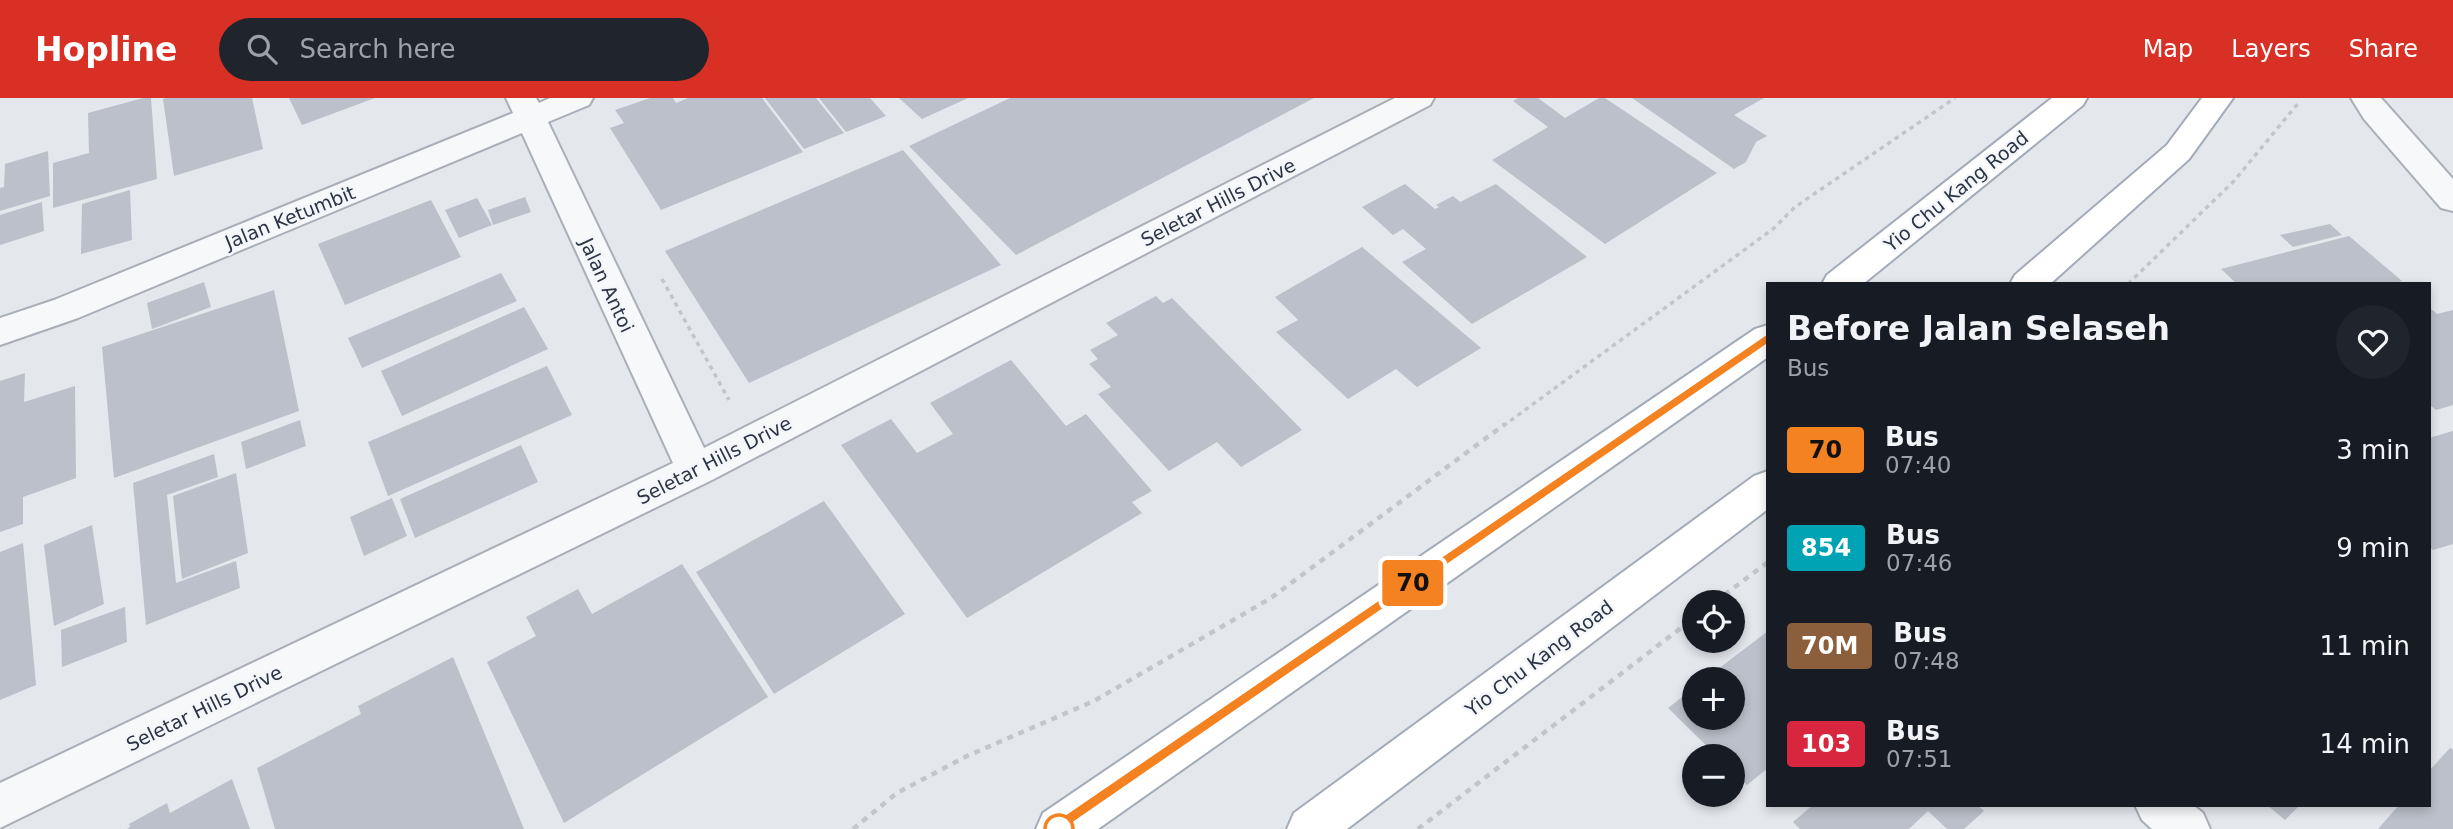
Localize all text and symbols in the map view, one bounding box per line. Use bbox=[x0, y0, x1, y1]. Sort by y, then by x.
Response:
search box bbox=[219, 18, 709, 81]
text: Hopline bbox=[35, 30, 177, 69]
icon: search bbox=[243, 30, 281, 68]
text: Search here bbox=[299, 34, 456, 64]
text: Map bbox=[2143, 35, 2193, 63]
text: Layers bbox=[2231, 35, 2311, 63]
text: Share bbox=[2349, 35, 2418, 63]
street label: Yio Chu Kang Road bbox=[1879, 126, 2032, 256]
street label: Seletar Hills Drive bbox=[1137, 154, 1299, 250]
street label: Jalan Ketumbit bbox=[221, 181, 358, 253]
street label: Jalan Antoi bbox=[575, 233, 638, 336]
button: heart bbox=[2336, 305, 2410, 379]
text: Before Jalan Selaseh bbox=[1787, 309, 2170, 348]
text: Bus bbox=[1787, 355, 1829, 381]
street label: Seletar Hills Drive bbox=[633, 412, 795, 508]
text: Bus bbox=[1885, 422, 1939, 452]
text: 3 min bbox=[2336, 435, 2410, 465]
text: 70 bbox=[1809, 436, 1842, 464]
text: 07:40 bbox=[1885, 452, 1951, 478]
text: Bus bbox=[1886, 520, 1940, 550]
text: 9 min bbox=[2336, 533, 2410, 563]
text: 854 bbox=[1801, 534, 1851, 562]
text: 07:46 bbox=[1886, 550, 1952, 576]
line badge: 70 bbox=[1382, 560, 1444, 606]
text: 70 bbox=[1396, 569, 1430, 597]
map controls bbox=[1682, 590, 1745, 807]
button: locate bbox=[1682, 590, 1745, 653]
street label: Yio Chu Kang Road bbox=[1460, 595, 1617, 721]
text: Bus bbox=[1893, 618, 1947, 648]
text: 11 min bbox=[2320, 631, 2410, 661]
text: 70M bbox=[1801, 632, 1858, 660]
text: 07:48 bbox=[1893, 648, 1960, 674]
street label: Seletar Hills Drive bbox=[123, 661, 285, 755]
button: + bbox=[1682, 667, 1745, 730]
text: Bus bbox=[1886, 716, 1940, 746]
text: 14 min bbox=[2320, 729, 2410, 759]
text: 103 bbox=[1801, 730, 1851, 758]
button: − bbox=[1682, 744, 1745, 807]
text: 07:51 bbox=[1886, 746, 1952, 772]
unlabelled marker bbox=[1044, 814, 1074, 829]

